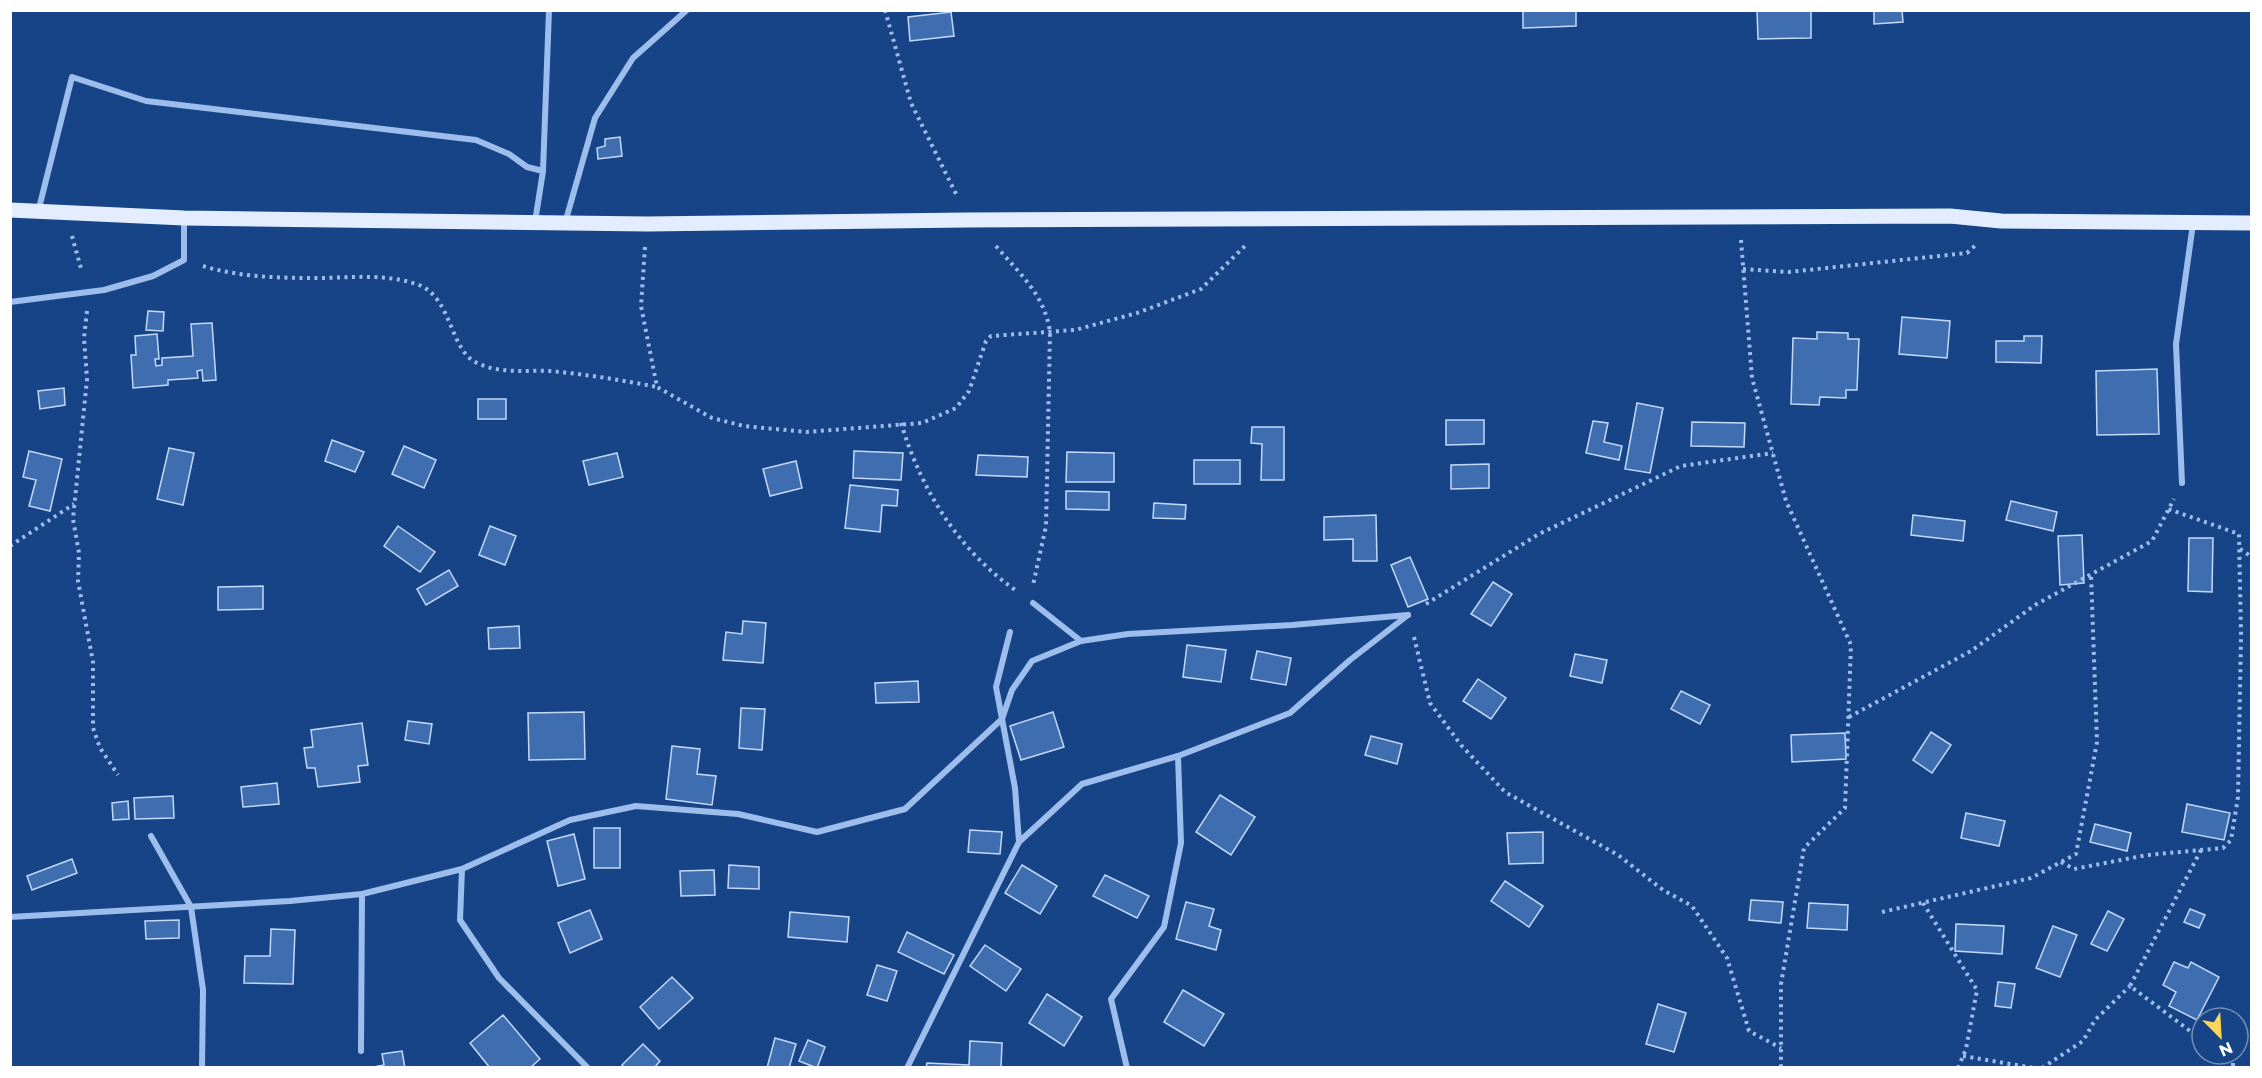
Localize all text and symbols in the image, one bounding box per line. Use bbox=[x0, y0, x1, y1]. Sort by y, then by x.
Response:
north arrow bbox=[2190, 1006, 2250, 1066]
text: N bbox=[2216, 1038, 2236, 1061]

